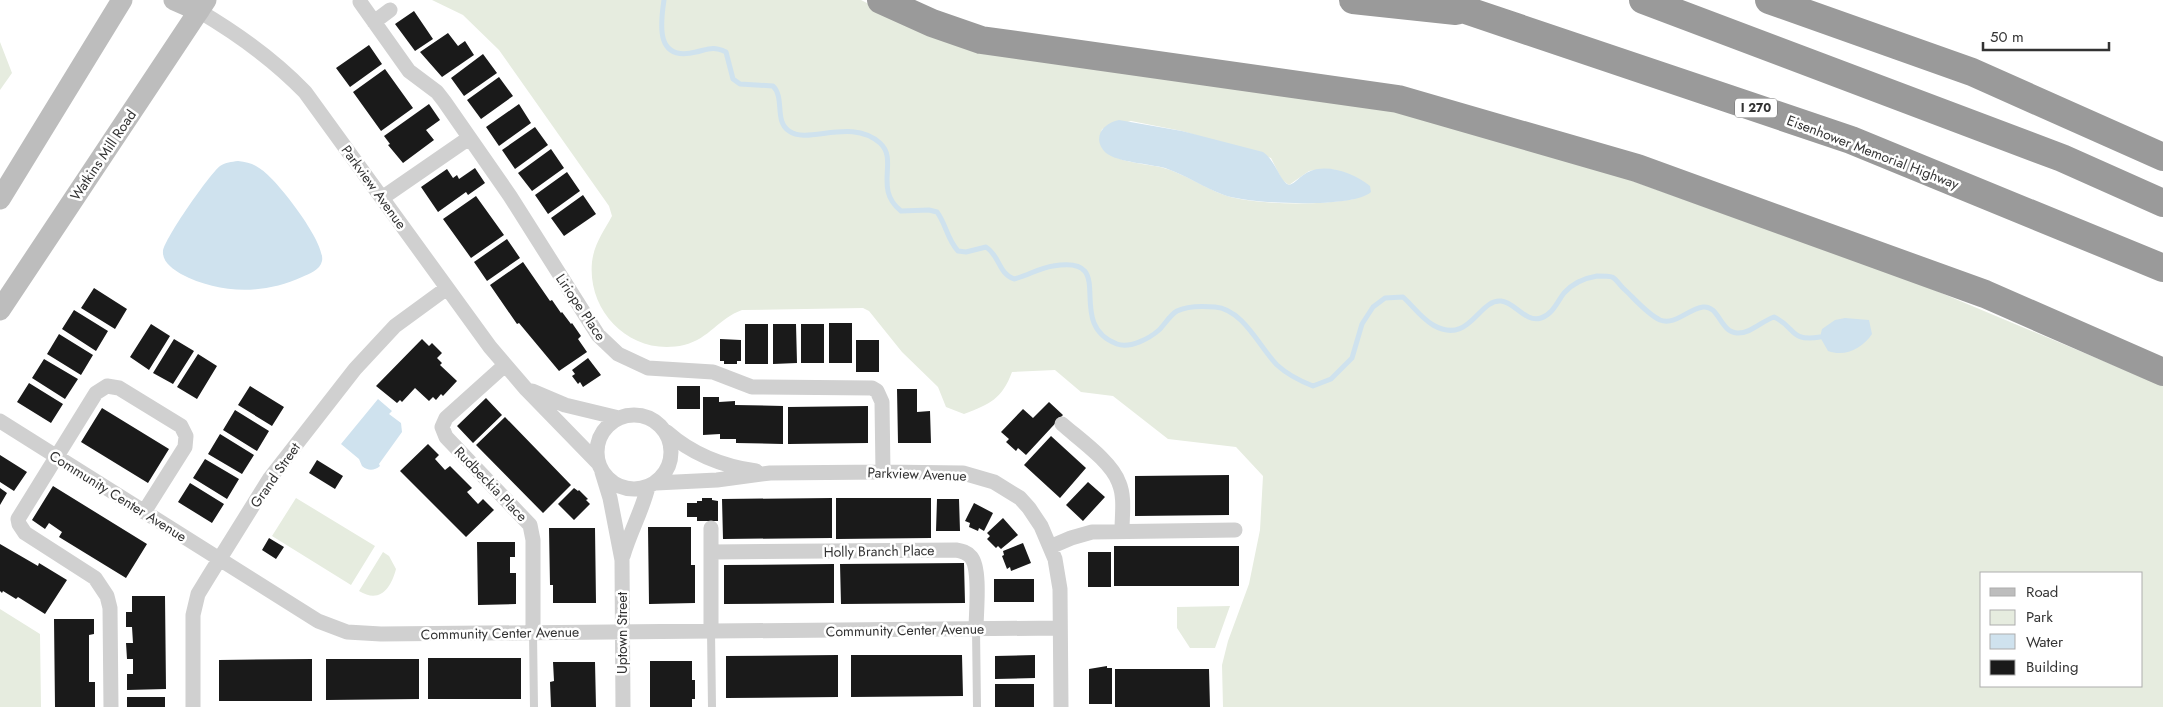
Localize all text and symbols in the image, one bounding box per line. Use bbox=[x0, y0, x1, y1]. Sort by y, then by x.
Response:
scale bar bbox=[1983, 20, 2109, 52]
text: 50 m bbox=[1990, 26, 2024, 48]
road number: I 270 bbox=[1735, 99, 1777, 118]
street label: Watkins Mill Road bbox=[65, 106, 141, 204]
street label: Eisenhower Memorial Highway bbox=[1784, 110, 1963, 194]
street label: Parkview Avenue bbox=[337, 141, 411, 233]
street label: Liriope Place bbox=[551, 270, 611, 344]
street label: Grand Street bbox=[245, 438, 305, 512]
street label: Rudbeckia Place bbox=[450, 442, 532, 526]
street label: Community Center Avenue bbox=[46, 446, 190, 546]
street label: Parkview Avenue bbox=[867, 462, 967, 486]
street label: Holly Branch Place bbox=[823, 540, 935, 562]
legend bbox=[1980, 572, 2143, 687]
text: Road bbox=[2026, 581, 2058, 603]
street label: Uptown Street bbox=[612, 591, 632, 674]
text: Park bbox=[2026, 606, 2053, 628]
street label: Community Center Avenue bbox=[826, 619, 984, 641]
street label: Community Center Avenue bbox=[421, 622, 579, 644]
text: Water bbox=[2026, 631, 2064, 653]
text: Building bbox=[2026, 656, 2078, 678]

